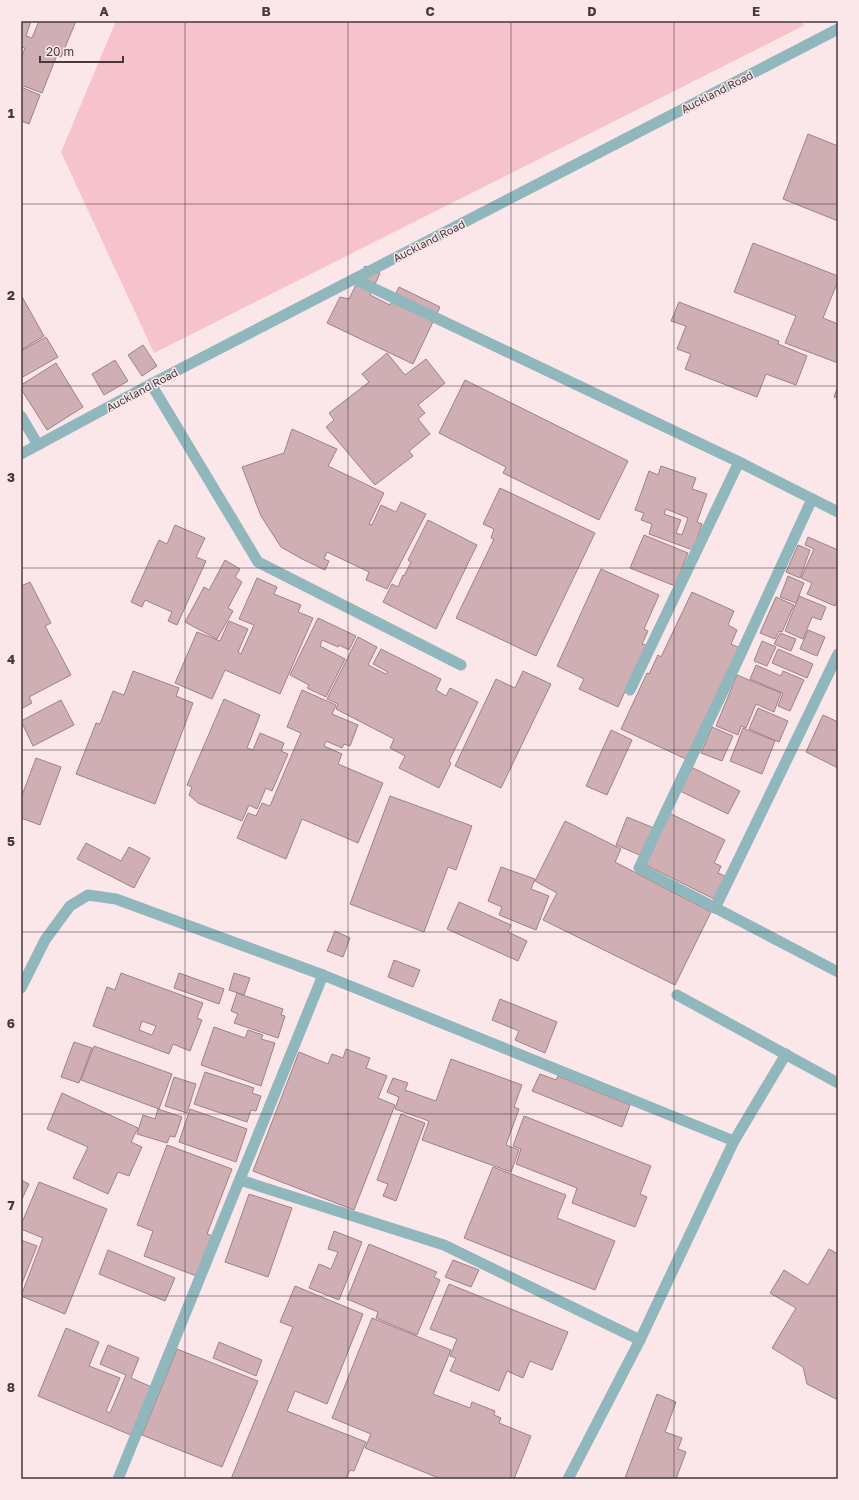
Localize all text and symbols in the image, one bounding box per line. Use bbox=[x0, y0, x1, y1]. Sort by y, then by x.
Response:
text: A bbox=[99, 3, 109, 19]
text: B bbox=[261, 3, 271, 19]
text: C bbox=[425, 3, 435, 19]
text: D bbox=[587, 3, 597, 19]
text: E bbox=[752, 3, 760, 19]
scale bar bbox=[40, 38, 123, 64]
text: 20 m bbox=[46, 44, 74, 59]
street label: Auckland Road bbox=[679, 68, 755, 115]
text: 1 bbox=[8, 105, 15, 121]
street label: Auckland Road bbox=[391, 217, 467, 264]
text: 2 bbox=[7, 287, 15, 303]
street label: Auckland Road bbox=[104, 365, 180, 414]
text: 3 bbox=[7, 469, 15, 485]
text: 4 bbox=[7, 651, 15, 667]
text: 5 bbox=[7, 833, 15, 849]
text: 6 bbox=[7, 1015, 15, 1031]
text: 7 bbox=[7, 1197, 15, 1213]
text: 8 bbox=[7, 1379, 15, 1395]

